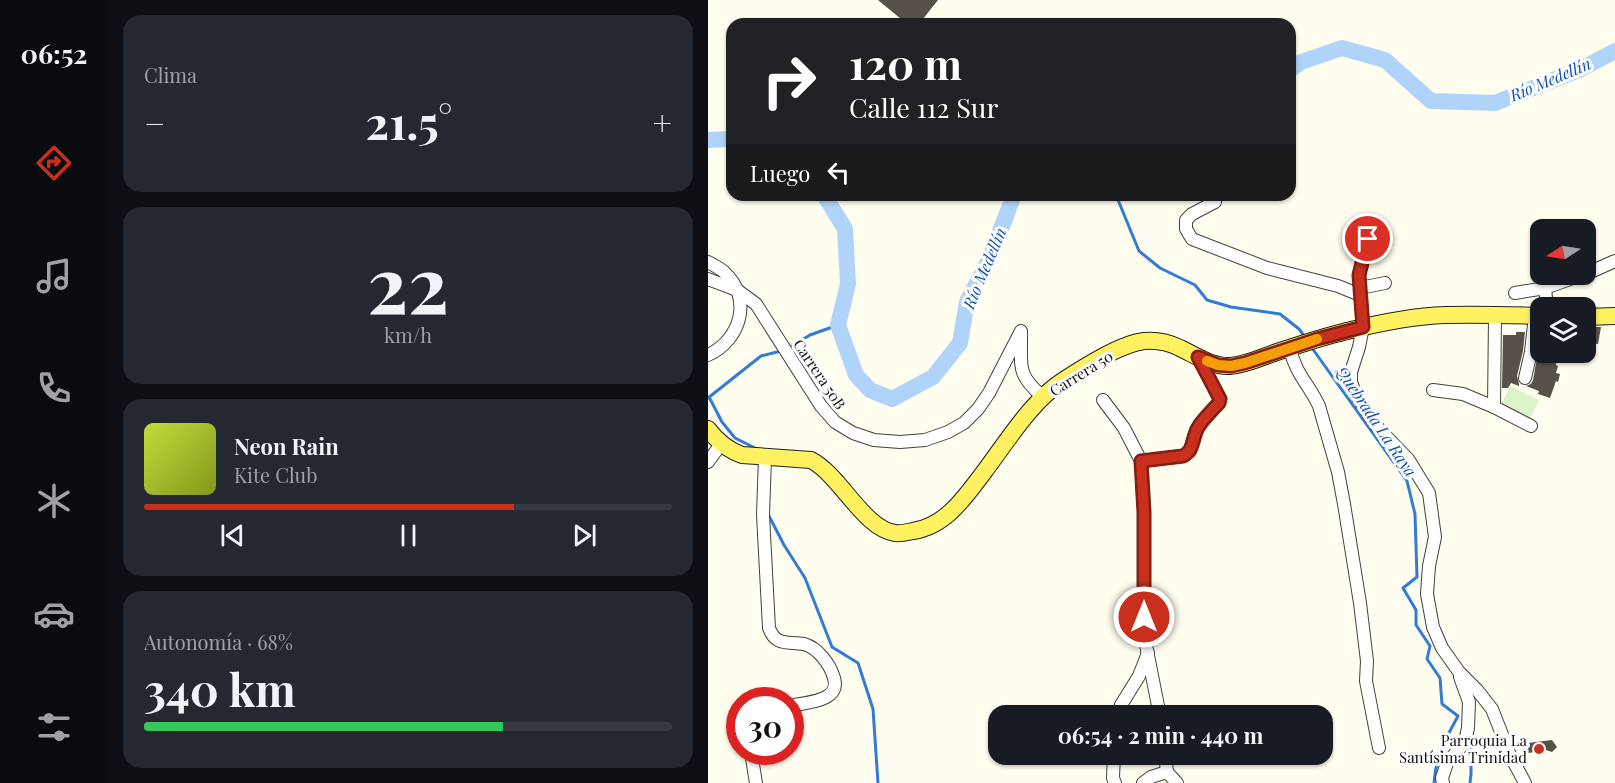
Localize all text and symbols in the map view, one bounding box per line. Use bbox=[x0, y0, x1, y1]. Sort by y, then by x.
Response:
text: 06:52 bbox=[21, 35, 87, 71]
text: 120 m bbox=[849, 35, 962, 91]
icon: right bbox=[750, 42, 828, 120]
water label: Río Medellín bbox=[1505, 52, 1594, 106]
text: Clima bbox=[144, 61, 197, 88]
text: Calle 112 Sur bbox=[849, 89, 999, 125]
text: 21.5° bbox=[366, 91, 452, 151]
text: − bbox=[144, 100, 165, 144]
text: + bbox=[653, 100, 672, 144]
icon: directions bbox=[33, 142, 75, 184]
icon: left bbox=[822, 156, 855, 189]
text: Luego bbox=[750, 158, 810, 188]
pin bbox=[1342, 213, 1393, 264]
north arrow bbox=[1530, 219, 1596, 285]
map controls bbox=[1530, 219, 1596, 363]
icon: arrive bbox=[1351, 222, 1384, 255]
water label: Río Medellín bbox=[957, 224, 1011, 313]
text: 22 bbox=[367, 230, 449, 334]
icon: music bbox=[33, 255, 75, 297]
button: layers bbox=[1530, 297, 1596, 363]
text: km/h bbox=[384, 321, 432, 348]
street label: Carrera 50B bbox=[789, 335, 851, 413]
street label: Carrera 50 bbox=[1045, 346, 1117, 400]
water label: Quebrada La Raya bbox=[1332, 361, 1422, 480]
icon: phone bbox=[33, 367, 75, 409]
text: Neon Rain bbox=[234, 431, 339, 461]
text: Kite Club bbox=[234, 461, 318, 488]
icon: climate bbox=[33, 480, 75, 522]
icon: previous bbox=[216, 519, 249, 552]
icon: pause bbox=[392, 519, 425, 552]
icon: next bbox=[568, 519, 601, 552]
position arrow bbox=[1112, 585, 1176, 649]
icon: car bbox=[33, 593, 75, 635]
text: Autonomía · 68% bbox=[144, 628, 293, 655]
text: 340 km bbox=[144, 658, 296, 718]
speed limit sign: 30 bbox=[726, 687, 804, 765]
icon: filters bbox=[33, 706, 75, 748]
text: 06:54 · 2 min · 440 m bbox=[1058, 720, 1263, 750]
place label: Parroquia La Santísima Trinidad bbox=[1399, 730, 1528, 767]
marker: Parroquia La Santísima Trinidad bbox=[1532, 742, 1546, 756]

